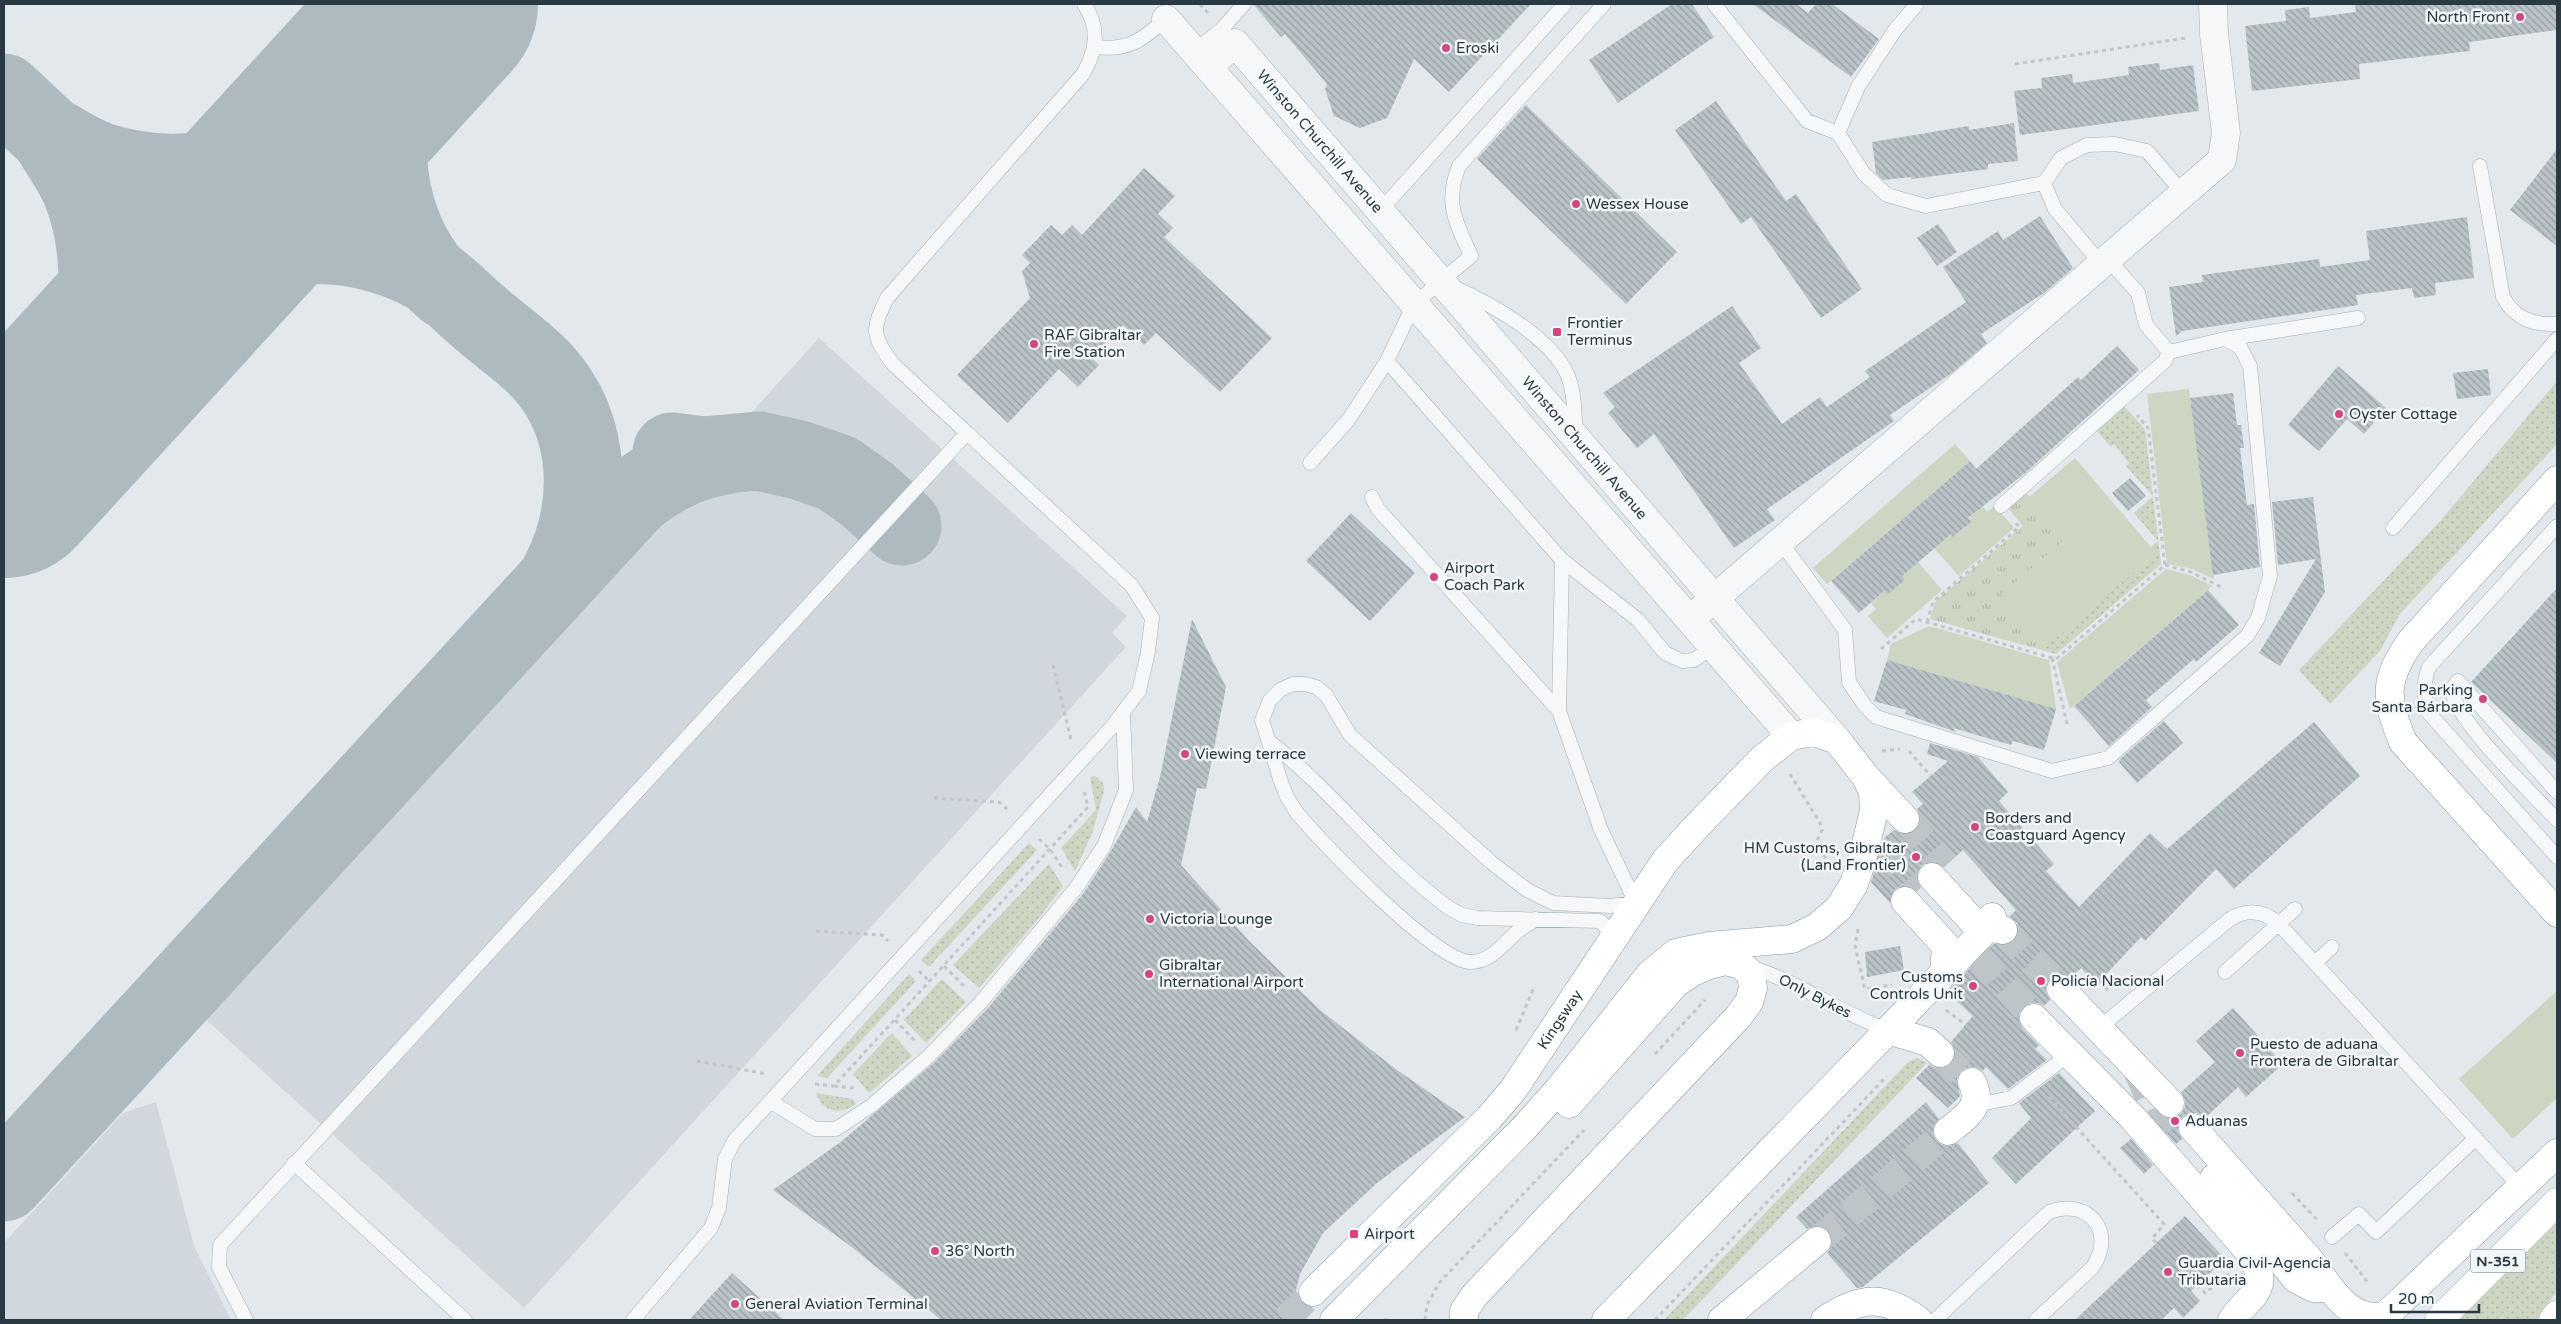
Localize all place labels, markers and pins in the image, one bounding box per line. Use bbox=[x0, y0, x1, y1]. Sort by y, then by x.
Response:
place label: North Front bbox=[2426, 8, 2510, 26]
marker: North Front bbox=[2514, 11, 2526, 23]
place label: Eroski bbox=[1456, 39, 1499, 57]
marker: Eroski bbox=[1440, 42, 1452, 54]
place label: Wessex House bbox=[1586, 195, 1689, 213]
marker: Wessex House bbox=[1570, 198, 1582, 210]
place label: Frontier Terminus bbox=[1567, 314, 1632, 349]
place label: RAF Gibraltar Fire Station bbox=[1044, 326, 1142, 361]
marker: Frontier Terminus bbox=[1551, 326, 1563, 338]
marker: RAF Gibraltar Fire Station bbox=[1028, 338, 1040, 350]
place label: Oyster Cottage bbox=[2349, 405, 2457, 423]
marker: Oyster Cottage bbox=[2333, 408, 2345, 420]
place label: Airport Coach Park bbox=[1444, 559, 1525, 594]
marker: Airport Coach Park bbox=[1428, 571, 1440, 583]
place label: Parking Santa Bárbara bbox=[2372, 681, 2473, 716]
marker: Parking Santa Bárbara bbox=[2477, 693, 2489, 705]
place label: Viewing terrace bbox=[1195, 745, 1306, 763]
marker: Viewing terrace bbox=[1179, 748, 1191, 760]
place label: Borders and Coastguard Agency bbox=[1985, 809, 2126, 844]
marker: Borders and Coastguard Agency bbox=[1969, 821, 1981, 833]
place label: HM Customs, Gibraltar (Land Frontier) bbox=[1744, 839, 1906, 874]
marker: HM Customs, Gibraltar (Land Frontier) bbox=[1910, 851, 1922, 863]
place label: Victoria Lounge bbox=[1160, 910, 1273, 928]
marker: Victoria Lounge bbox=[1144, 913, 1156, 925]
place label: Gibraltar International Airport bbox=[1159, 956, 1304, 991]
marker: Gibraltar International Airport bbox=[1143, 968, 1155, 980]
place label: Customs Controls Unit bbox=[1870, 968, 1963, 1003]
place label: Policía Nacional bbox=[2051, 972, 2164, 990]
marker: Policía Nacional bbox=[2035, 975, 2047, 987]
marker: Customs Controls Unit bbox=[1967, 980, 1979, 992]
place label: Puesto de aduana Frontera de Gibraltar bbox=[2250, 1035, 2399, 1070]
marker: Puesto de aduana Frontera de Gibraltar bbox=[2234, 1047, 2246, 1059]
place label: Aduanas bbox=[2185, 1112, 2248, 1130]
marker: Aduanas bbox=[2169, 1115, 2181, 1127]
place label: Airport bbox=[1364, 1225, 1415, 1243]
marker: Airport bbox=[1348, 1228, 1360, 1240]
place label: 36° North bbox=[945, 1242, 1015, 1260]
marker: 36° North bbox=[929, 1245, 941, 1257]
place label: Guardia Civil-Agencia Tributaria bbox=[2178, 1254, 2331, 1289]
marker: Guardia Civil-Agencia Tributaria bbox=[2162, 1266, 2174, 1278]
place label: General Aviation Terminal bbox=[745, 1295, 928, 1313]
marker: General Aviation Terminal bbox=[729, 1298, 741, 1310]

